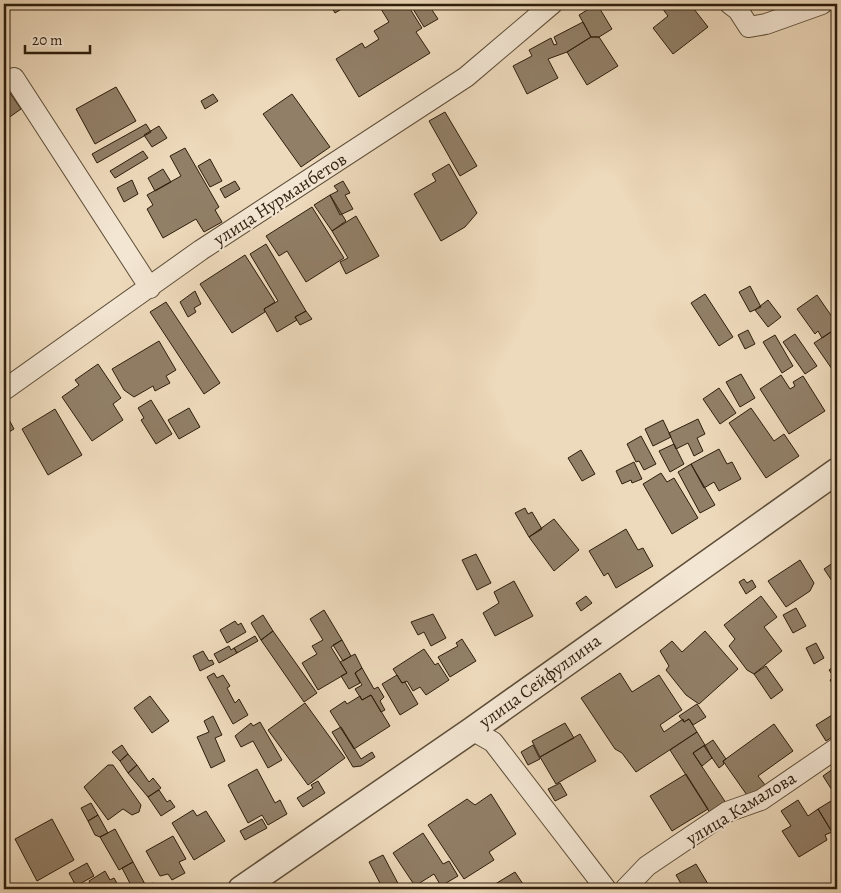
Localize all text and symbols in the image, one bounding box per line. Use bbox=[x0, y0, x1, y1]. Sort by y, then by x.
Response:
scale bar bbox=[25, 22, 90, 54]
text: 20 m bbox=[32, 30, 63, 50]
street label: улица Нурманбетов bbox=[208, 147, 351, 252]
street label: улица Сейфуллина bbox=[473, 628, 606, 734]
street label: улица Камалова bbox=[681, 765, 801, 851]

